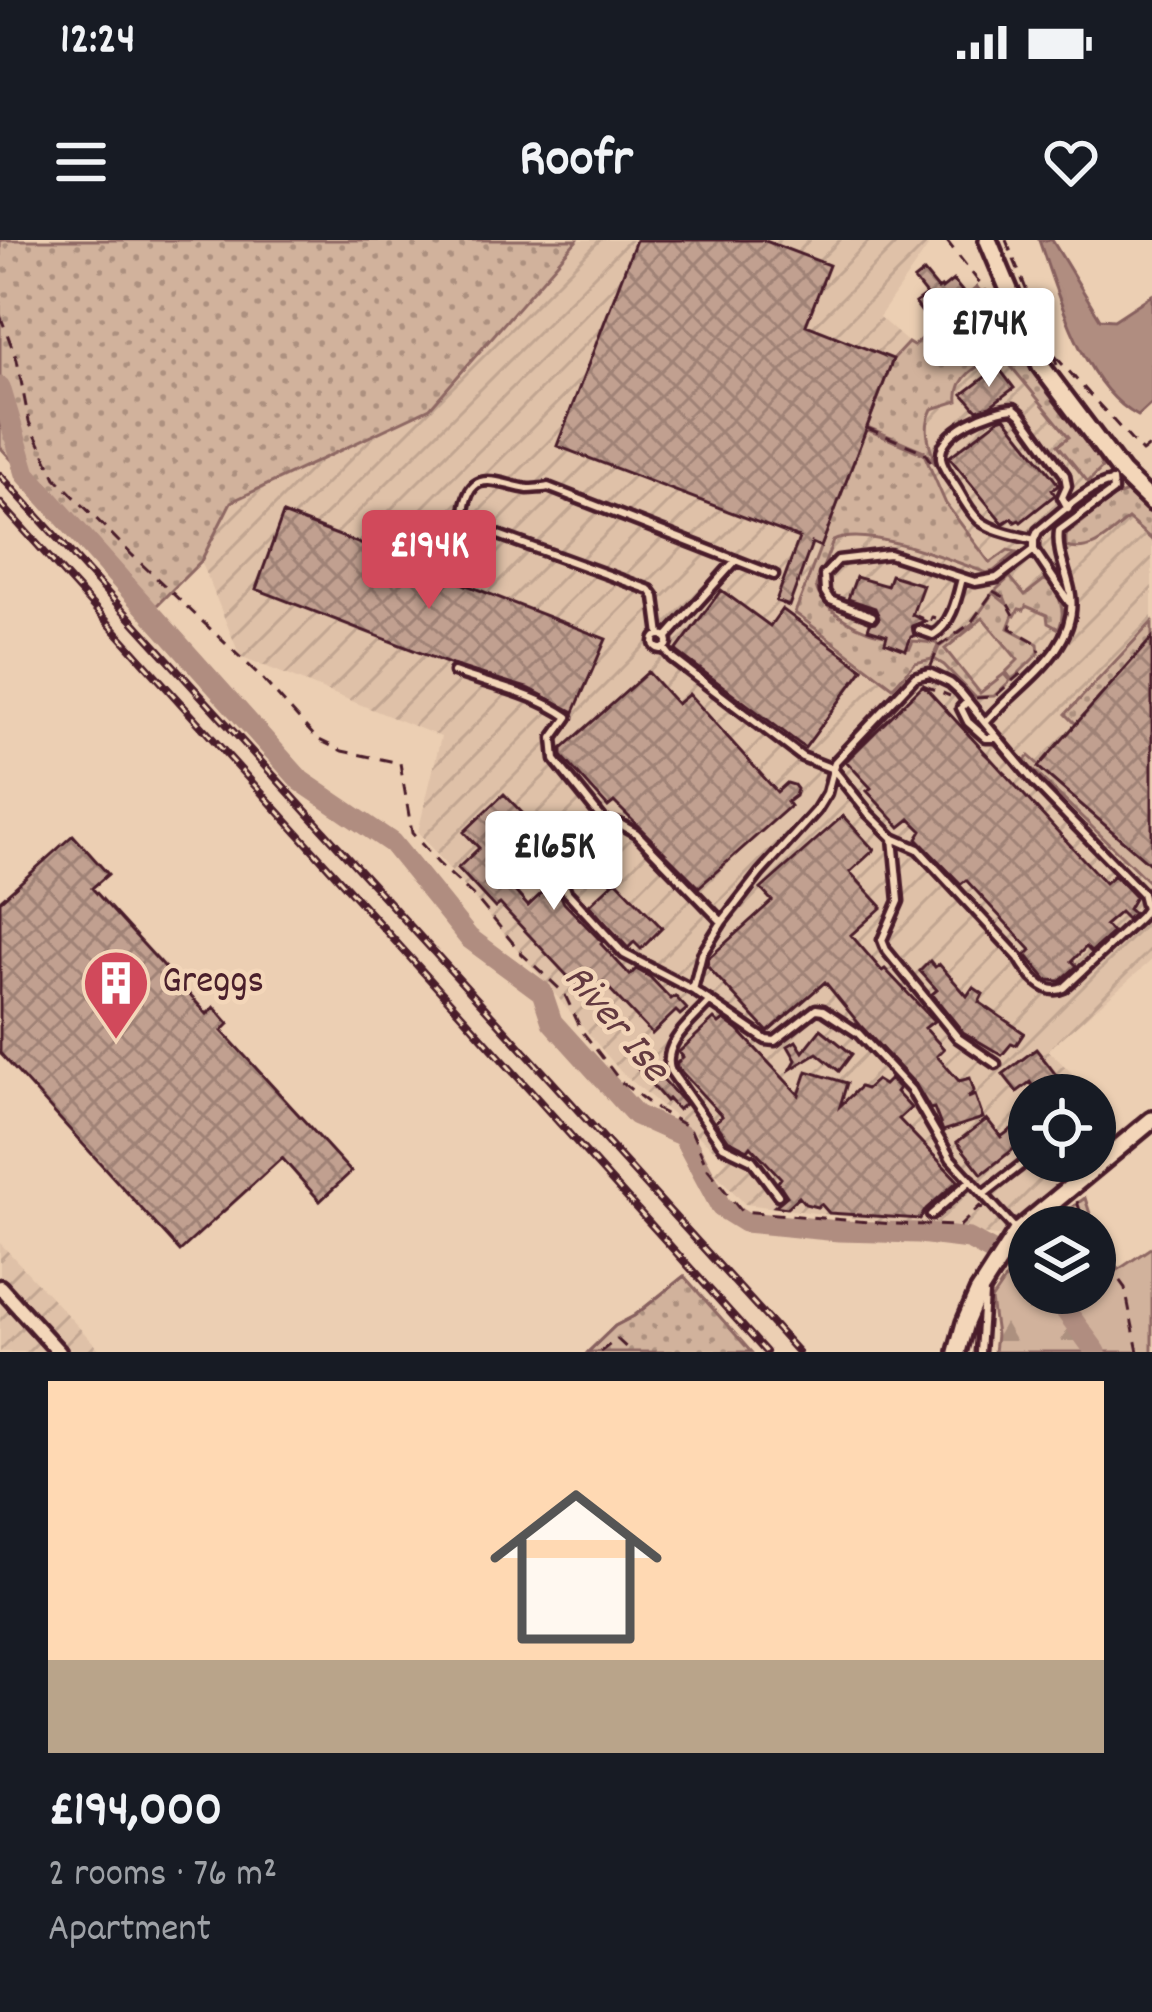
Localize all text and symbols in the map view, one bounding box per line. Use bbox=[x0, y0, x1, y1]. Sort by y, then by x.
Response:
text: 12:24 bbox=[60, 10, 135, 74]
text: Roofr bbox=[519, 124, 633, 201]
icon: menu bbox=[48, 129, 114, 195]
icon: heart bbox=[1038, 129, 1104, 195]
pin: £174K bbox=[905, 288, 1073, 390]
text: £174K bbox=[950, 299, 1028, 354]
pin: £194K bbox=[345, 510, 513, 612]
text: £194K bbox=[389, 521, 469, 576]
pin: £165K bbox=[470, 811, 638, 913]
text: £165K bbox=[512, 822, 596, 877]
building icon: Greggs bbox=[81, 948, 151, 1042]
water label: River Ise bbox=[546, 953, 683, 1099]
place label: Greggs bbox=[162, 956, 264, 1011]
map controls bbox=[1008, 1074, 1116, 1314]
button: locate bbox=[1008, 1074, 1116, 1182]
button: layers bbox=[1008, 1206, 1116, 1314]
icon: home bbox=[468, 1459, 684, 1675]
text: £194,000 bbox=[48, 1777, 222, 1849]
text: 2 rooms · 76 m² bbox=[48, 1849, 277, 1904]
text: Apartment bbox=[48, 1904, 211, 1959]

